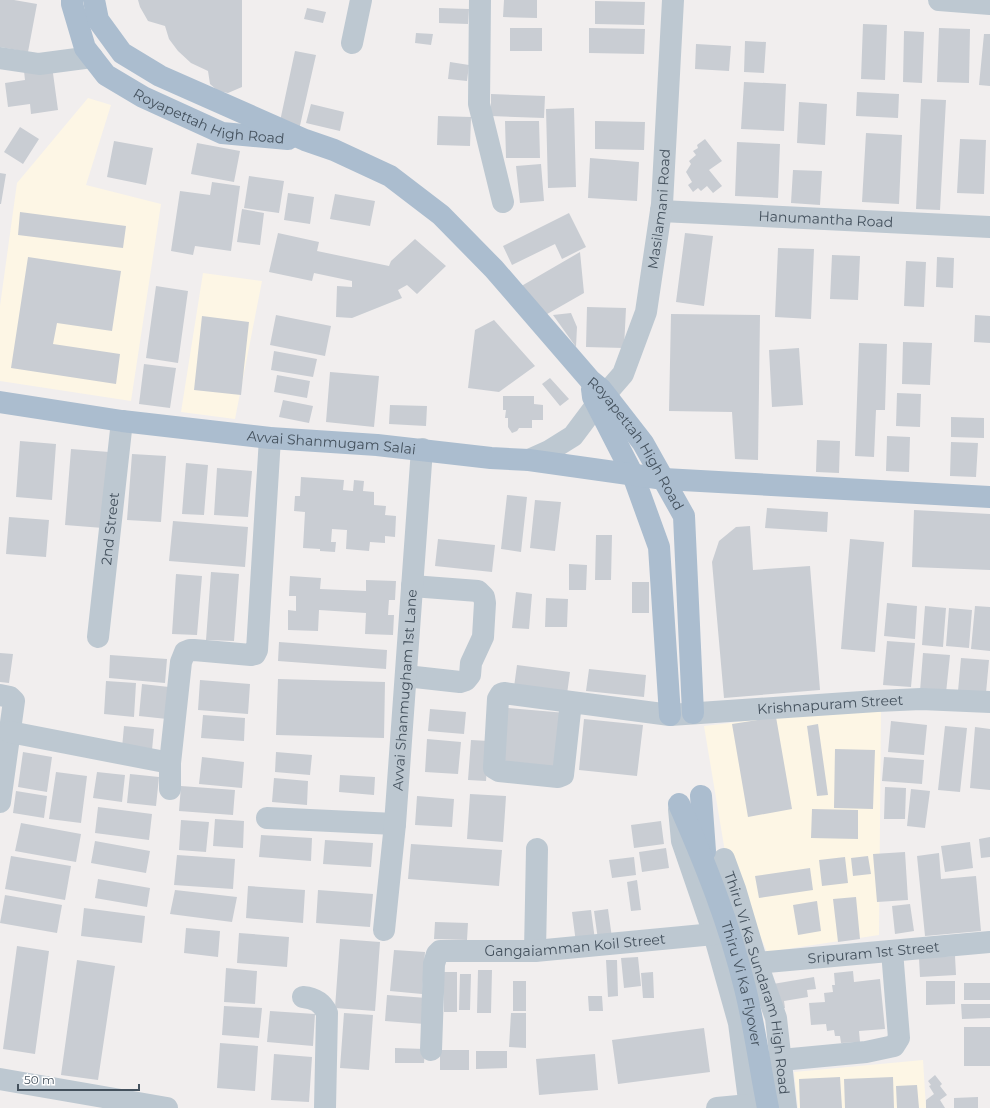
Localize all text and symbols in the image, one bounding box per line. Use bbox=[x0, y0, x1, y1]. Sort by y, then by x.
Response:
street label: Royapettah High Road bbox=[130, 84, 285, 148]
street label: Masilamani Road bbox=[643, 148, 674, 270]
street label: Hanumantha Road bbox=[758, 207, 894, 231]
street label: Royapettah High Road bbox=[584, 373, 688, 513]
street label: Avvai Shanmugam Salai bbox=[246, 426, 417, 458]
street label: 2nd Street bbox=[97, 491, 123, 566]
street label: Avvai Shanmugham 1st Lane bbox=[388, 589, 421, 791]
street label: Krishnapuram Street bbox=[757, 691, 904, 718]
street label: Thiru Vi Ka Sundaram High Road bbox=[720, 869, 793, 1095]
street label: Thiru Vi Ka Flyover bbox=[717, 919, 766, 1048]
street label: Gangaiamman Koil Street bbox=[484, 930, 667, 960]
street label: Sripuram 1st Street bbox=[807, 938, 941, 967]
scale bar bbox=[18, 1066, 139, 1092]
text: 50 m bbox=[24, 1072, 55, 1087]

